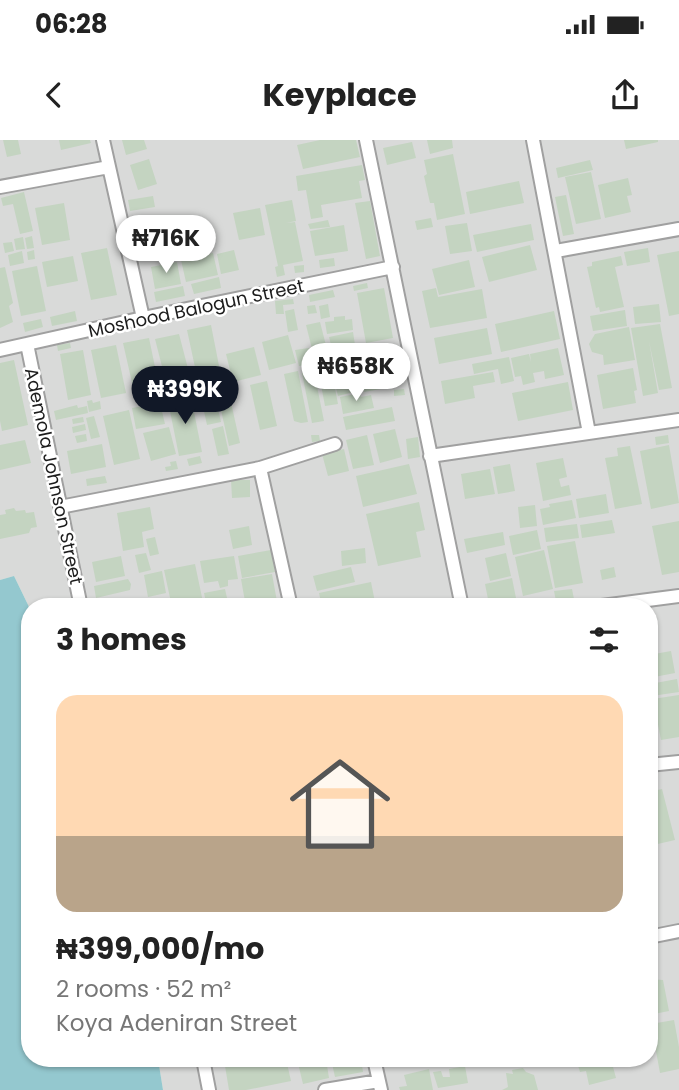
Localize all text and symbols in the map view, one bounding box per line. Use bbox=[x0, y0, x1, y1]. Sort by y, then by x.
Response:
text: 06:28 bbox=[35, 6, 108, 42]
text: Keyplace bbox=[262, 72, 417, 117]
icon: back bbox=[35, 76, 73, 114]
icon: share bbox=[606, 76, 644, 114]
pin: ₦716K bbox=[117, 216, 215, 275]
text: ₦716K bbox=[132, 222, 200, 254]
street label: Moshood Balogun Street bbox=[86, 273, 306, 343]
pin: ₦658K bbox=[307, 344, 405, 403]
text: ₦658K bbox=[317, 350, 395, 382]
street label: Ademola Johnson Street bbox=[19, 365, 89, 587]
pin: ₦399K bbox=[136, 366, 234, 426]
text: ₦399K bbox=[148, 373, 222, 405]
text: 3 homes bbox=[56, 618, 187, 661]
icon: filters bbox=[585, 621, 623, 659]
icon: home bbox=[277, 741, 403, 867]
text: ₦399,000/mo bbox=[56, 927, 264, 970]
text: 2 rooms · 52 m² bbox=[56, 973, 231, 1005]
text: Koya Adeniran Street bbox=[56, 1007, 297, 1039]

